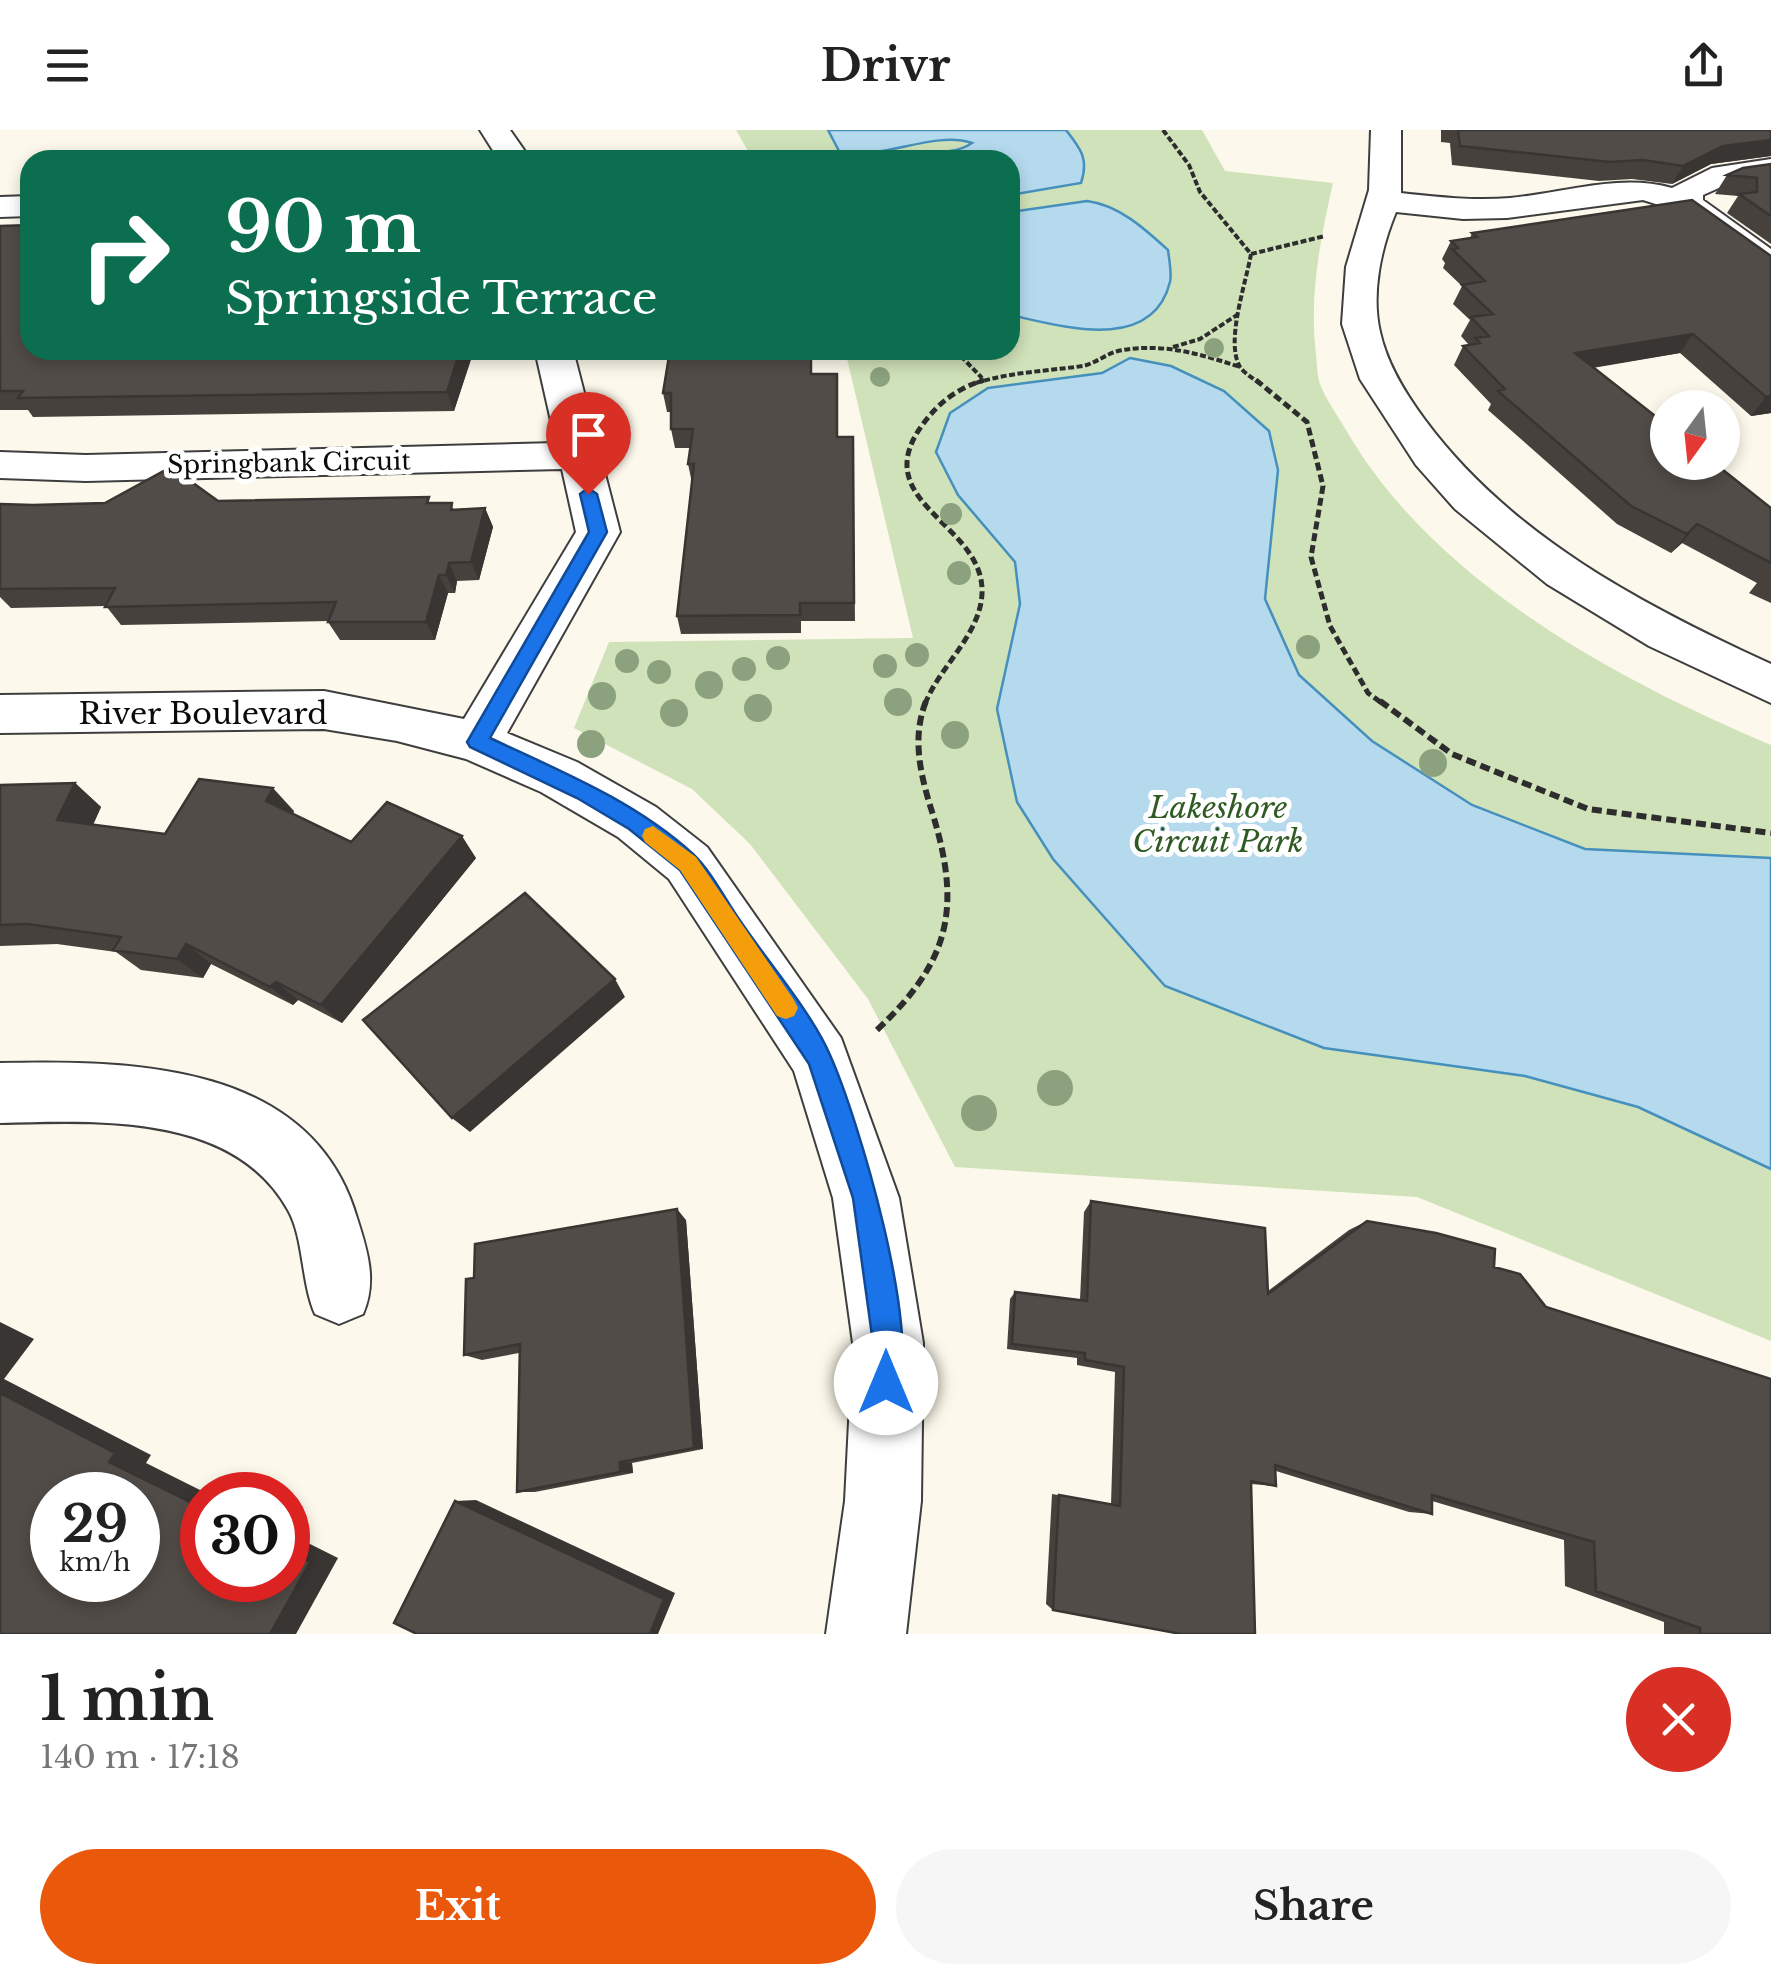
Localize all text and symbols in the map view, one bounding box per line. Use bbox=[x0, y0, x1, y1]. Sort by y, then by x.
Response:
text: Drivr bbox=[820, 37, 951, 93]
icon: menu bbox=[40, 38, 95, 93]
icon: share bbox=[1676, 38, 1731, 93]
text: 90 m bbox=[225, 184, 421, 271]
icon: right bbox=[60, 190, 190, 320]
text: Springside Terrace bbox=[225, 270, 657, 326]
north arrow bbox=[1650, 390, 1740, 480]
map controls bbox=[1650, 390, 1740, 480]
pin bbox=[546, 392, 631, 495]
icon: arrive bbox=[561, 407, 616, 462]
street label: Springbank Circuit bbox=[167, 445, 412, 481]
street label: River Boulevard bbox=[79, 695, 327, 732]
park label: Lakeshore Circuit Park bbox=[1132, 789, 1304, 860]
position arrow bbox=[834, 1331, 938, 1435]
speed limit sign: 30 bbox=[180, 1472, 310, 1602]
text: 29 bbox=[62, 1493, 128, 1556]
text: km/h bbox=[60, 1547, 130, 1578]
text: 1 min bbox=[40, 1662, 214, 1736]
button: close bbox=[1626, 1667, 1731, 1772]
text: 140 m · 17:18 bbox=[40, 1737, 240, 1777]
button: Exit bbox=[40, 1849, 876, 1964]
button: Share bbox=[896, 1849, 1731, 1964]

